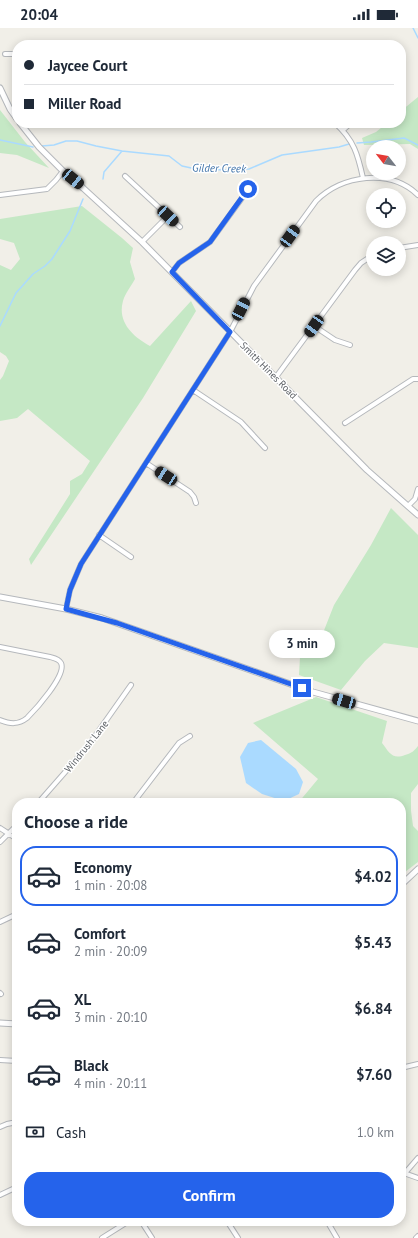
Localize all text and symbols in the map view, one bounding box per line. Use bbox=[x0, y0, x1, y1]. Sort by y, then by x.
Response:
text: 20:04 bbox=[20, 5, 58, 24]
text: Jaycee Court bbox=[48, 56, 127, 75]
text: Miller Road bbox=[48, 94, 121, 113]
north arrow bbox=[366, 140, 406, 180]
map controls bbox=[366, 140, 406, 276]
water label: Gilder Creek bbox=[192, 161, 247, 175]
car bbox=[60, 167, 86, 191]
route start bbox=[239, 180, 257, 198]
button: locate bbox=[366, 188, 406, 228]
car bbox=[155, 203, 181, 229]
car bbox=[278, 223, 302, 249]
button: layers bbox=[366, 236, 406, 276]
car bbox=[230, 296, 252, 322]
car bbox=[302, 313, 326, 339]
street label: Smith Hines Road bbox=[237, 339, 300, 402]
car bbox=[153, 464, 179, 488]
callout: 3 min bbox=[269, 630, 335, 658]
text: 3 min bbox=[286, 635, 318, 652]
route end bbox=[293, 679, 311, 697]
car bbox=[331, 692, 357, 710]
street label: Windrush Lane bbox=[61, 718, 111, 775]
text: Choose a ride bbox=[24, 810, 128, 833]
icon: car bbox=[26, 858, 62, 894]
text: Economy bbox=[74, 858, 132, 877]
text: $4.02 bbox=[354, 867, 392, 886]
text: 1 min · 20:08 bbox=[74, 877, 147, 894]
icon: car bbox=[26, 924, 62, 960]
text: Comfort bbox=[74, 924, 126, 943]
text: $5.43 bbox=[354, 933, 392, 952]
text: 2 min · 20:09 bbox=[74, 943, 147, 960]
icon: car bbox=[26, 990, 62, 1026]
text: XL bbox=[74, 990, 91, 1009]
text: $6.84 bbox=[354, 999, 392, 1018]
text: 3 min · 20:10 bbox=[74, 1009, 147, 1026]
icon: car bbox=[26, 1056, 62, 1092]
text: Black bbox=[74, 1056, 109, 1075]
text: $7.60 bbox=[356, 1065, 392, 1084]
text: 4 min · 20:11 bbox=[74, 1075, 147, 1092]
icon: cash bbox=[24, 1121, 46, 1143]
text: Cash bbox=[56, 1123, 86, 1142]
text: 1.0 km bbox=[357, 1124, 394, 1141]
button: Confirm bbox=[24, 1172, 394, 1218]

